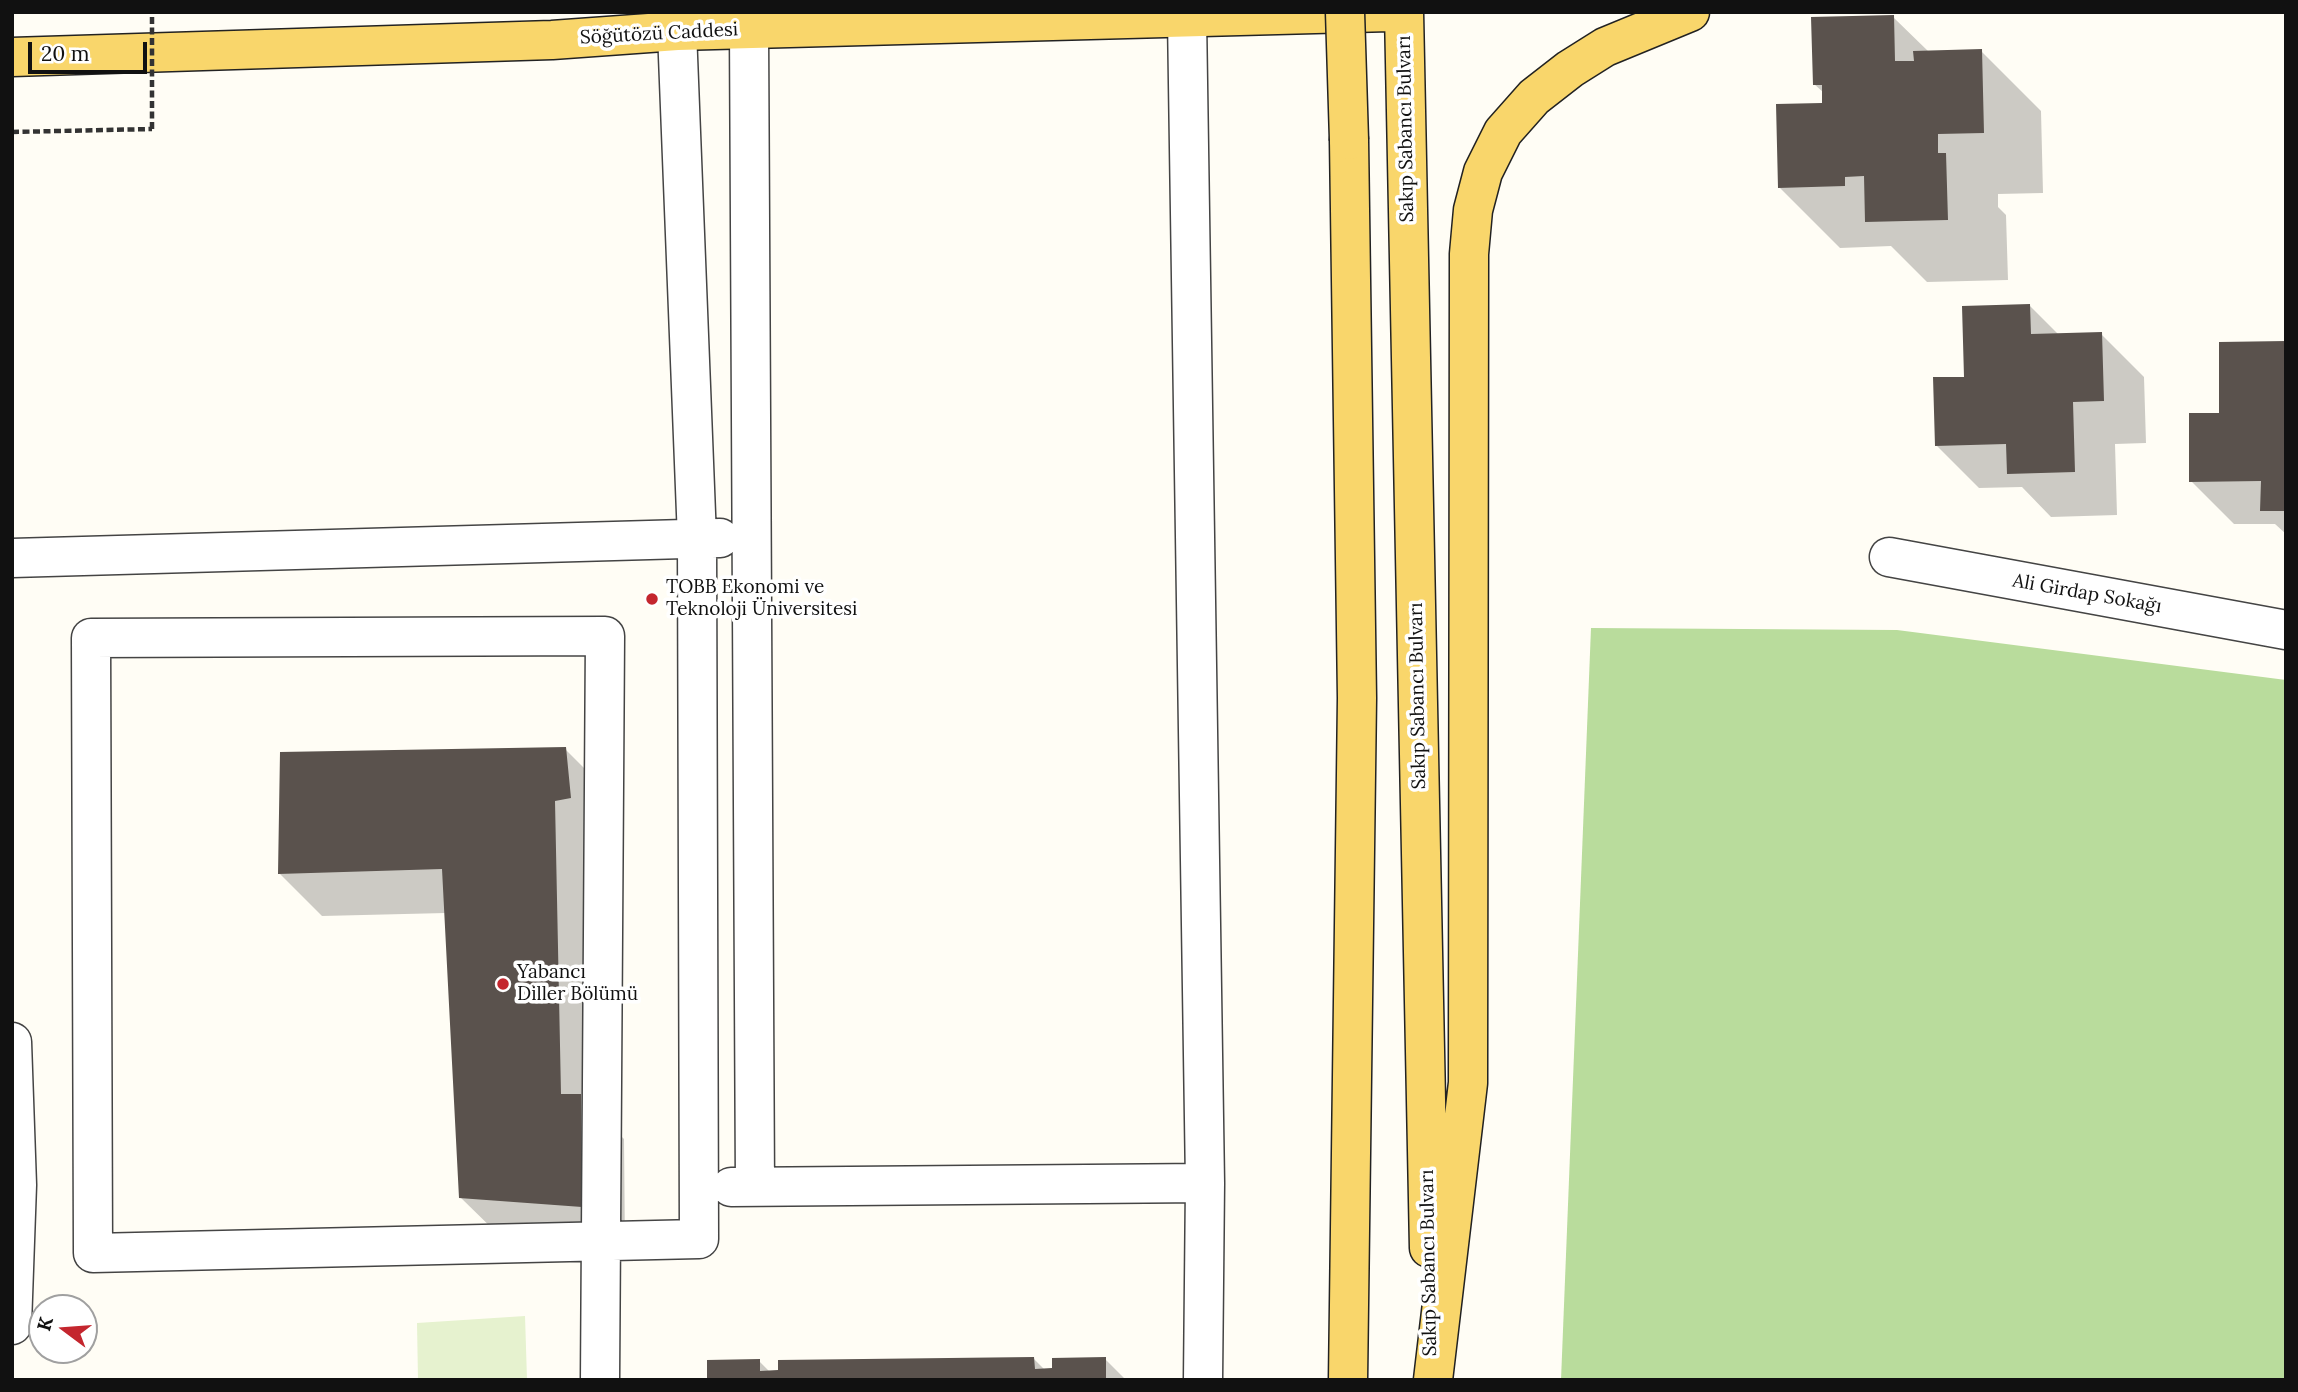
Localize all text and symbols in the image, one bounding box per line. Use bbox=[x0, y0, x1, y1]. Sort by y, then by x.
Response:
street label: Söğütözü Caddesi bbox=[579, 18, 739, 50]
scale bar bbox=[32, 28, 150, 72]
street label: Sakıp Sabancı Bulvarı bbox=[1393, 35, 1419, 223]
text: 20 m bbox=[41, 40, 90, 67]
street label: Ali Girdap Sokağı bbox=[2011, 570, 2163, 618]
place label: TOBB Ekonomi ve Teknoloji Üniversitesi bbox=[666, 577, 857, 621]
marker: TOBB Ekonomi ve Teknoloji Üniversitesi bbox=[644, 591, 660, 607]
street label: Sakıp Sabancı Bulvarı bbox=[1405, 602, 1431, 790]
place label: Yabancı Diller Bölümü bbox=[517, 962, 638, 1006]
marker: Yabancı Diller Bölümü bbox=[495, 976, 511, 992]
street label: Sakıp Sabancı Bulvarı bbox=[1416, 1169, 1442, 1357]
north arrow bbox=[28, 1294, 98, 1364]
text: K bbox=[31, 1314, 58, 1334]

